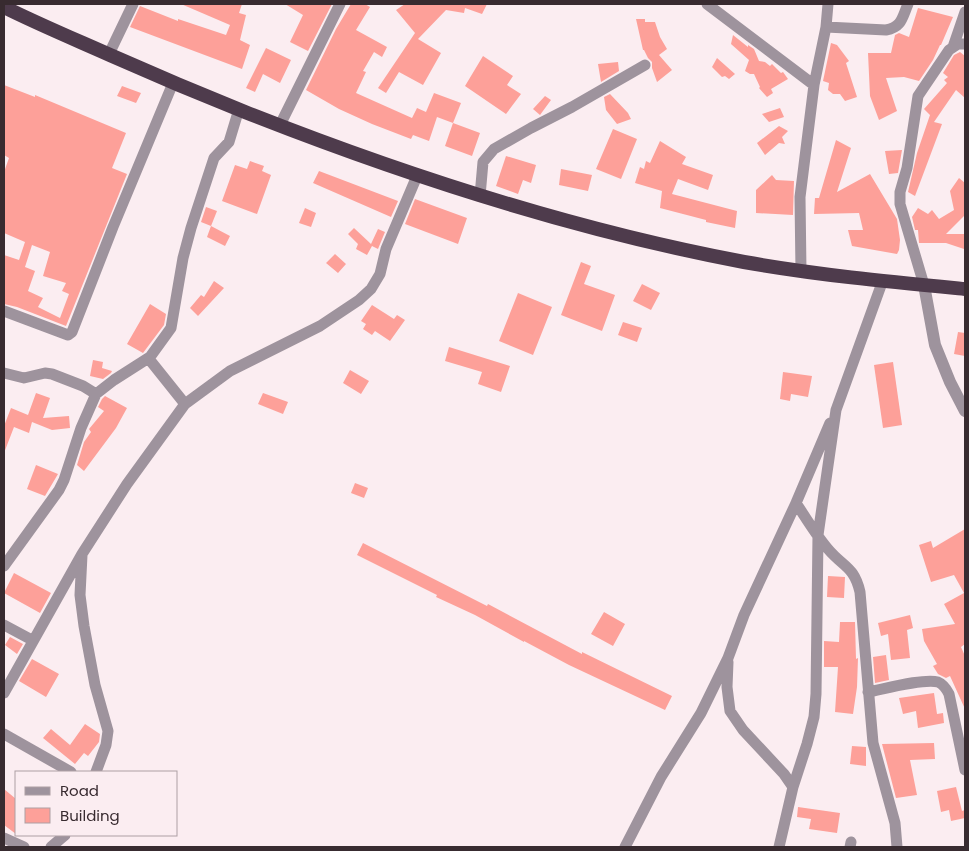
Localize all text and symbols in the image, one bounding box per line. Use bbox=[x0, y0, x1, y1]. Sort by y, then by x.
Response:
legend bbox=[15, 771, 178, 836]
text: Road bbox=[60, 780, 99, 801]
text: Building bbox=[60, 805, 120, 826]

